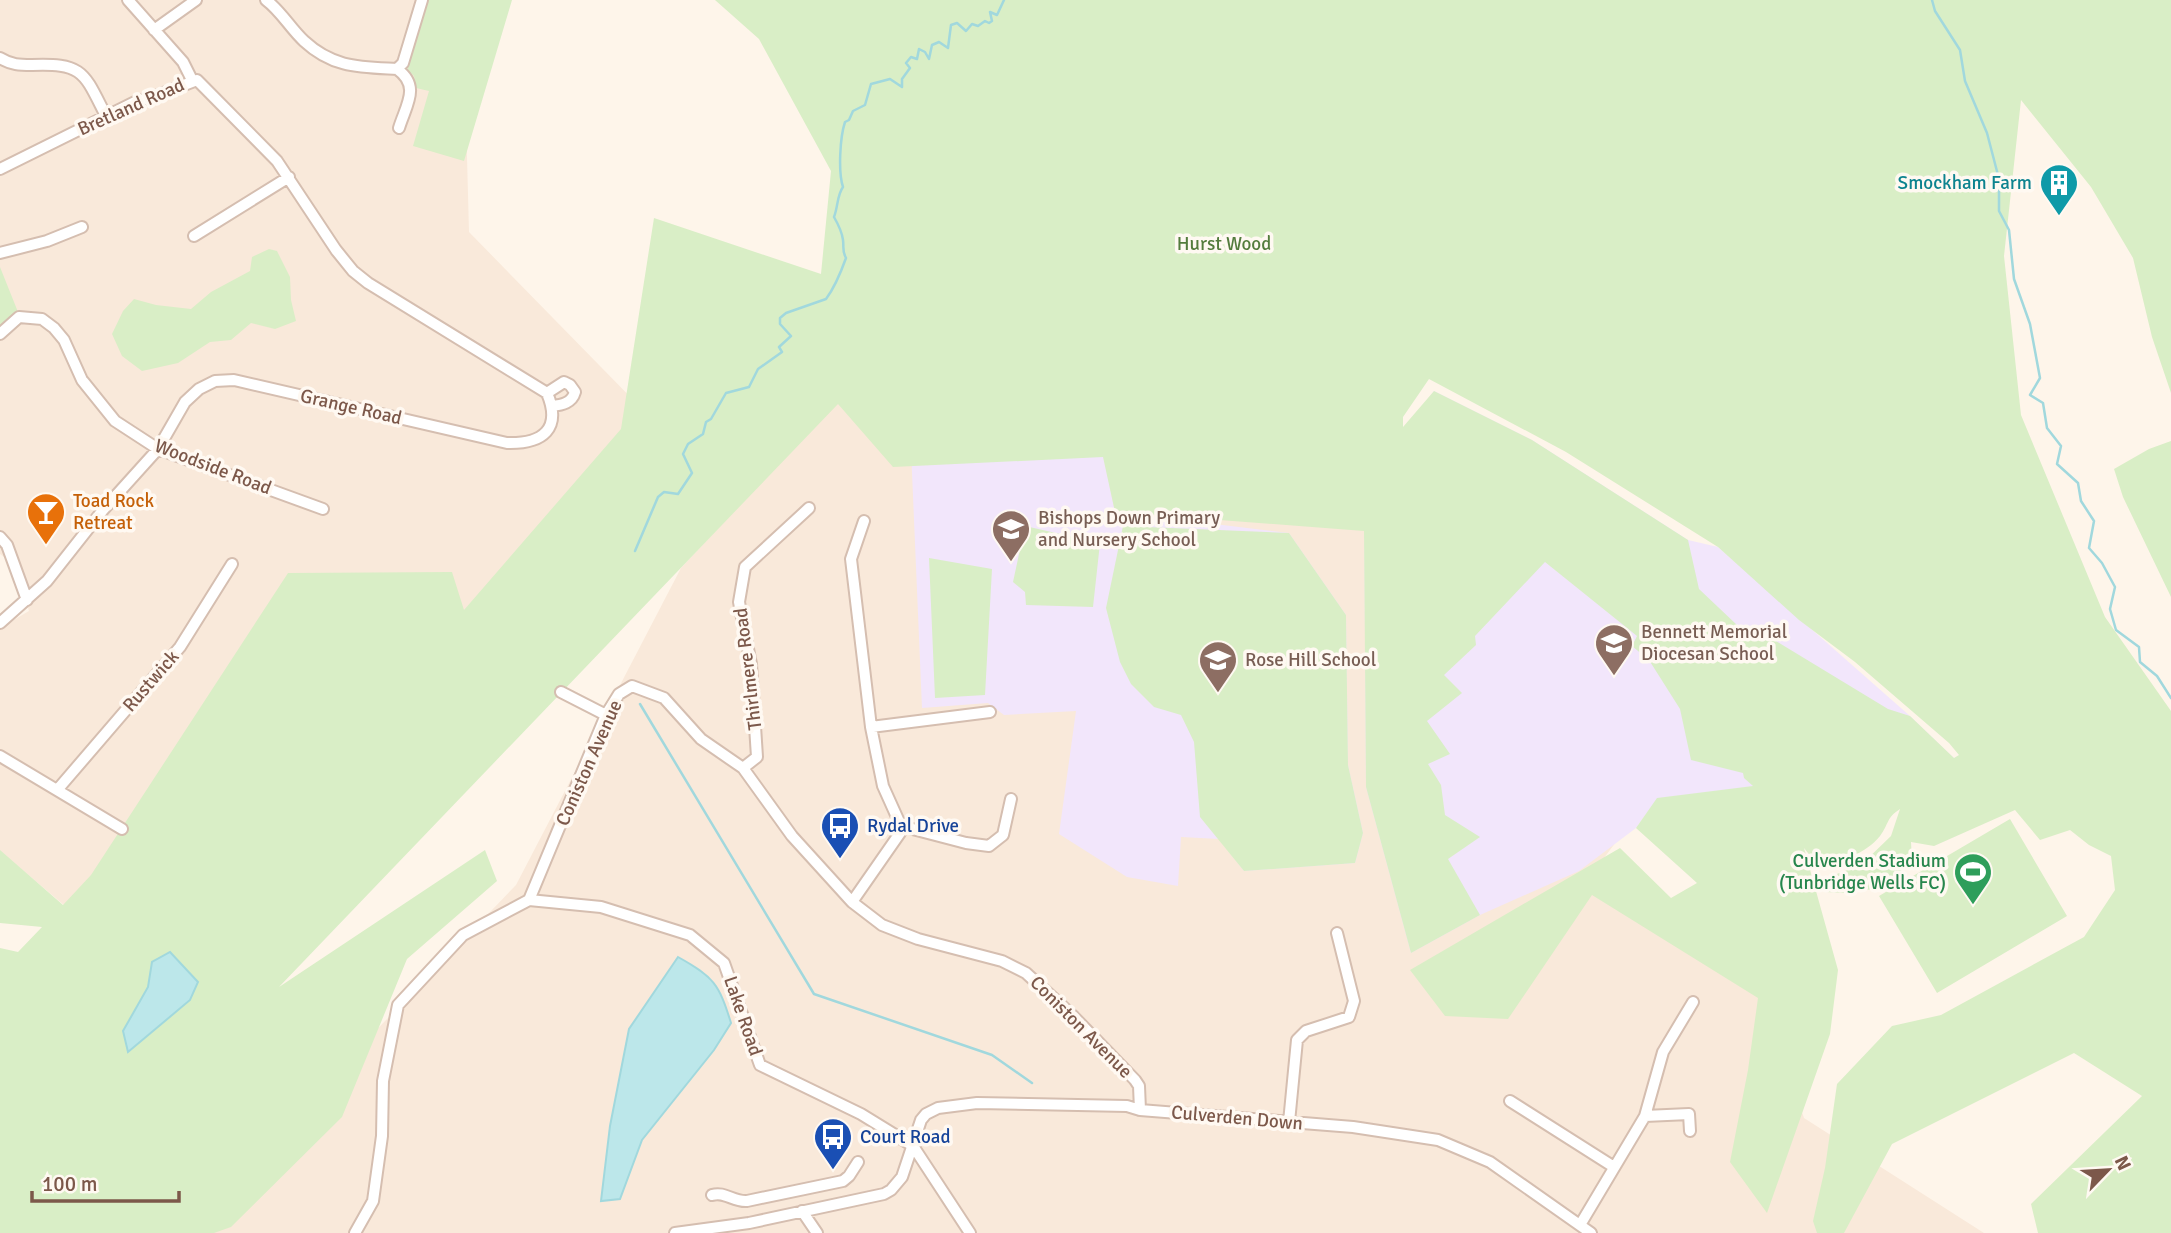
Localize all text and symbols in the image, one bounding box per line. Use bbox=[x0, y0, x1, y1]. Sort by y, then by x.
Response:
street label: Bretland Road bbox=[74, 73, 188, 141]
building icon: Smockham Farm bbox=[2038, 162, 2080, 217]
place label: Smockham Farm bbox=[1898, 171, 2032, 195]
park label: Hurst Wood bbox=[1177, 232, 1271, 256]
street label: Grange Road bbox=[298, 384, 404, 430]
street label: Woodside Road bbox=[151, 434, 275, 500]
place label: Toad Rock Retreat bbox=[73, 489, 154, 535]
bar icon: Toad Rock Retreat bbox=[25, 491, 67, 546]
place label: Bishops Down Primary and Nursery School bbox=[1038, 506, 1220, 552]
school or university icon: Bishops Down Primary and Nursery School bbox=[990, 508, 1032, 563]
street label: Thirlmere Road bbox=[729, 606, 767, 732]
place label: Bennett Memorial Diocesan School bbox=[1641, 620, 1787, 666]
school or university icon: Bennett Memorial Diocesan School bbox=[1593, 622, 1635, 677]
school or university icon: Rose Hill School bbox=[1197, 639, 1239, 694]
street label: Rustwick bbox=[118, 645, 185, 717]
place label: Rose Hill School bbox=[1245, 648, 1376, 672]
street label: Coniston Avenue bbox=[551, 696, 627, 830]
bus stop icon: Rydal Drive bbox=[819, 805, 861, 860]
place label: Rydal Drive bbox=[867, 814, 959, 838]
place label: Culverden Stadium (Tunbridge Wells FC) bbox=[1779, 849, 1946, 895]
sports icon: Culverden Stadium (Tunbridge Wells FC) bbox=[1952, 851, 1994, 906]
street label: Coniston Avenue bbox=[1025, 971, 1137, 1083]
street label: Lake Road bbox=[718, 973, 768, 1059]
street label: Culverden Down bbox=[1170, 1100, 1304, 1136]
bus stop icon: Court Road bbox=[812, 1116, 854, 1171]
place label: Court Road bbox=[860, 1125, 951, 1149]
north arrow bbox=[2073, 1135, 2143, 1205]
text: N bbox=[2109, 1152, 2136, 1174]
scale bar bbox=[32, 1160, 178, 1204]
text: 100 m bbox=[42, 1171, 97, 1197]

